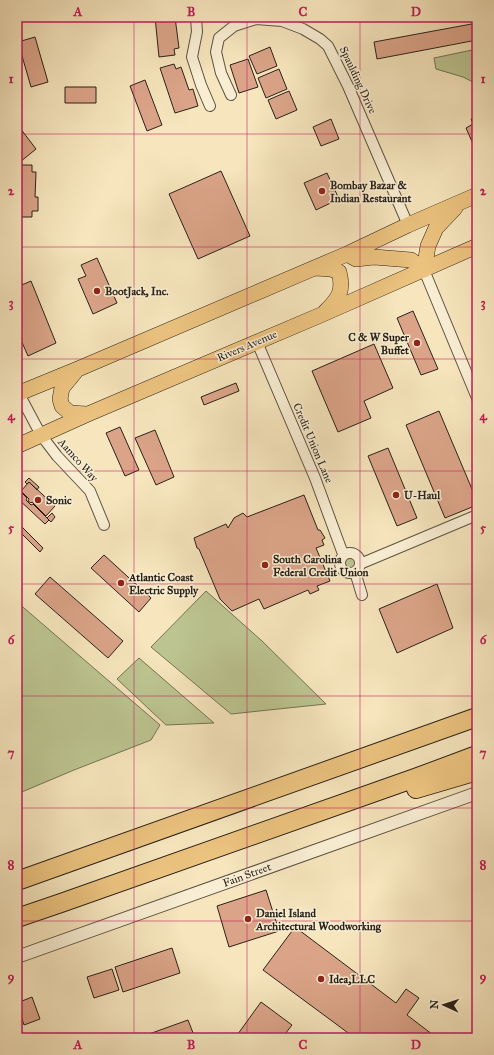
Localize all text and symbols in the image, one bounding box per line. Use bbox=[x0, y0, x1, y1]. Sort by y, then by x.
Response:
text: A bbox=[73, 4, 83, 20]
text: B bbox=[187, 4, 196, 20]
text: C bbox=[299, 4, 308, 20]
text: D bbox=[411, 4, 421, 20]
street label: Spaulding Drive bbox=[337, 44, 379, 116]
text: 1 bbox=[8, 71, 14, 87]
text: 1 bbox=[480, 71, 486, 87]
place label: Bombay Bazar & Indian Restaurant bbox=[330, 179, 412, 205]
text: 2 bbox=[8, 183, 15, 199]
text: 2 bbox=[480, 183, 487, 199]
marker: Bombay Bazar & Indian Restaurant bbox=[317, 186, 327, 196]
place label: BootJack, Inc. bbox=[105, 285, 169, 299]
marker: BootJack, Inc. bbox=[92, 286, 102, 296]
text: 3 bbox=[8, 295, 14, 311]
text: 3 bbox=[480, 295, 486, 311]
street label: Rivers Avenue bbox=[215, 327, 279, 364]
place label: C & W Super Buffet bbox=[348, 331, 410, 357]
marker: C & W Super Buffet bbox=[412, 338, 422, 348]
street label: Credit Union Lane bbox=[290, 401, 336, 485]
text: 4 bbox=[7, 408, 15, 424]
text: 4 bbox=[479, 408, 487, 424]
street label: Aamco Way bbox=[55, 435, 101, 485]
place label: U-Haul bbox=[404, 489, 441, 502]
marker: U-Haul bbox=[391, 490, 401, 500]
place label: Sonic bbox=[46, 494, 72, 507]
marker: Sonic bbox=[33, 495, 43, 505]
text: 5 bbox=[8, 520, 15, 536]
text: 5 bbox=[480, 520, 487, 536]
place label: South Carolina Federal Credit Union bbox=[273, 553, 369, 579]
marker: South Carolina Federal Credit Union bbox=[260, 560, 270, 570]
place label: Atlantic Coast Electric Supply bbox=[128, 571, 199, 598]
marker: Atlantic Coast Electric Supply bbox=[116, 578, 126, 588]
text: 6 bbox=[8, 632, 16, 648]
text: 6 bbox=[480, 632, 488, 648]
text: 7 bbox=[8, 745, 15, 761]
text: 7 bbox=[480, 745, 487, 761]
text: 8 bbox=[8, 857, 15, 873]
text: 8 bbox=[480, 857, 487, 873]
street label: Fain Street bbox=[221, 860, 273, 890]
place label: Daniel Island Architectural Woodworking bbox=[255, 907, 382, 933]
marker: Daniel Island Architectural Woodworking bbox=[243, 914, 253, 924]
text: 9 bbox=[8, 969, 15, 985]
text: 9 bbox=[480, 969, 487, 985]
place label: Idea,LLC bbox=[329, 973, 375, 986]
marker: Idea,LLC bbox=[316, 974, 326, 984]
north arrow bbox=[424, 985, 464, 1025]
text: N bbox=[428, 999, 441, 1010]
text: A bbox=[73, 1037, 83, 1053]
text: B bbox=[187, 1037, 196, 1053]
text: C bbox=[299, 1037, 308, 1053]
text: D bbox=[411, 1037, 421, 1053]

